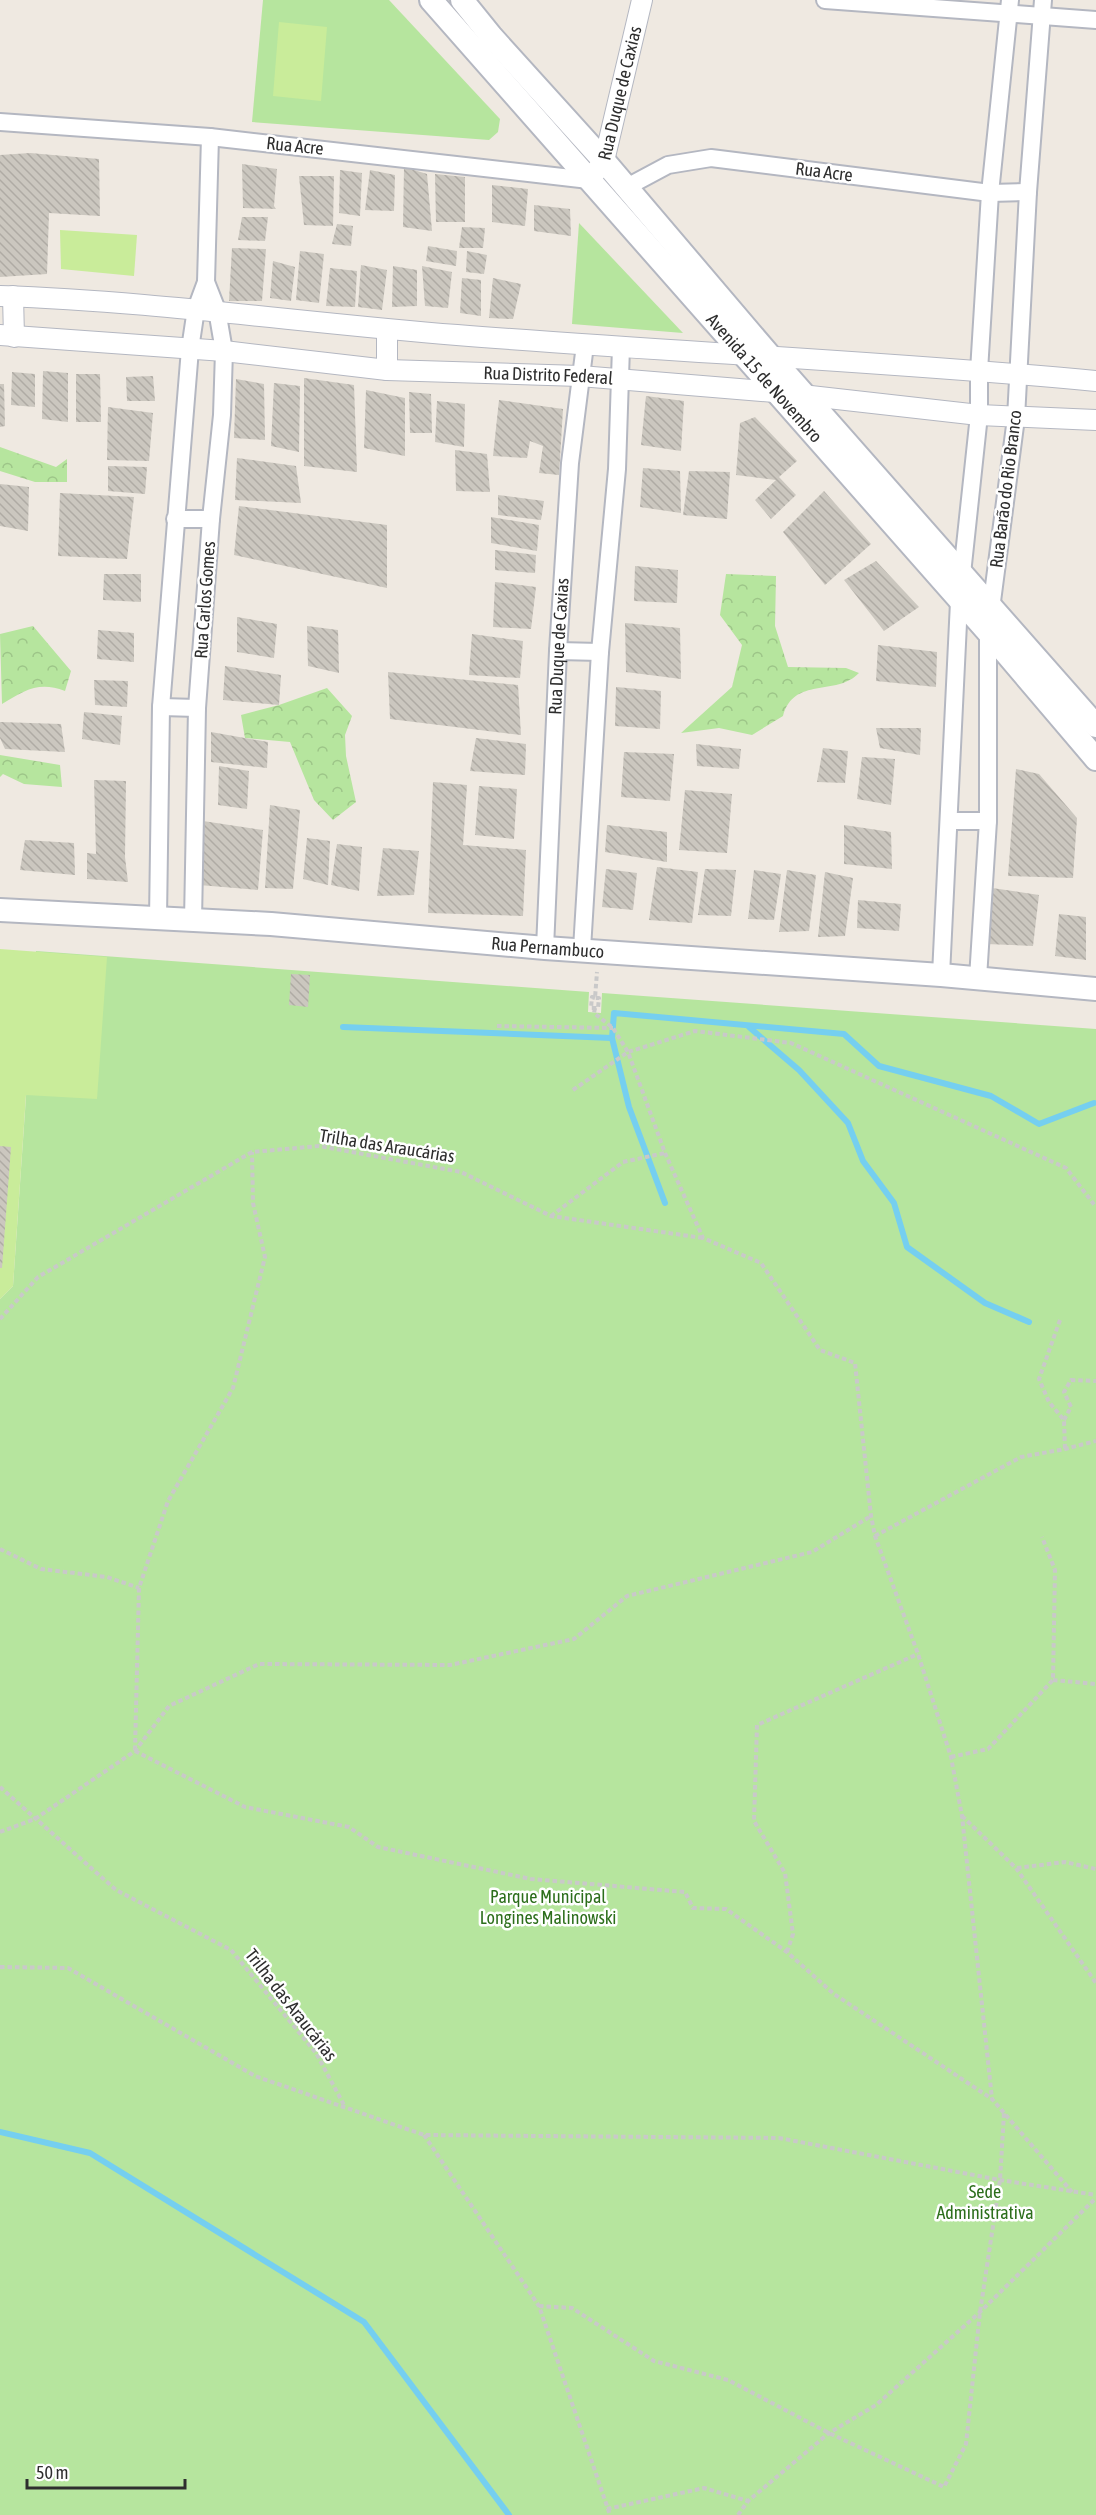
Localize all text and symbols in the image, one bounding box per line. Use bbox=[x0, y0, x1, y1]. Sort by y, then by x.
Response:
street label: Rua Duque de Caxias bbox=[594, 24, 646, 162]
street label: Rua Acre bbox=[265, 132, 325, 159]
street label: Rua Acre bbox=[794, 158, 854, 185]
street label: Avenida 15 de Novembro bbox=[702, 309, 827, 447]
street label: Rua Distrito Federal bbox=[483, 362, 614, 389]
street label: Rua Barão do Rio Branco bbox=[985, 409, 1026, 569]
street label: Rua Carlos Gomes bbox=[190, 541, 219, 659]
street label: Rua Duque de Caxias bbox=[544, 577, 573, 715]
street label: Rua Pernambuco bbox=[490, 932, 605, 962]
street label: Trilha das Araucárias bbox=[318, 1124, 456, 1167]
park label: Parque Municipal Longines Malinowski bbox=[480, 1886, 616, 1928]
street label: Trilha das Araucárias bbox=[241, 1944, 342, 2065]
park label: Sede Administrativa bbox=[936, 2181, 1034, 2223]
scale bar bbox=[27, 2452, 184, 2490]
text: 50 m bbox=[36, 2462, 68, 2483]

